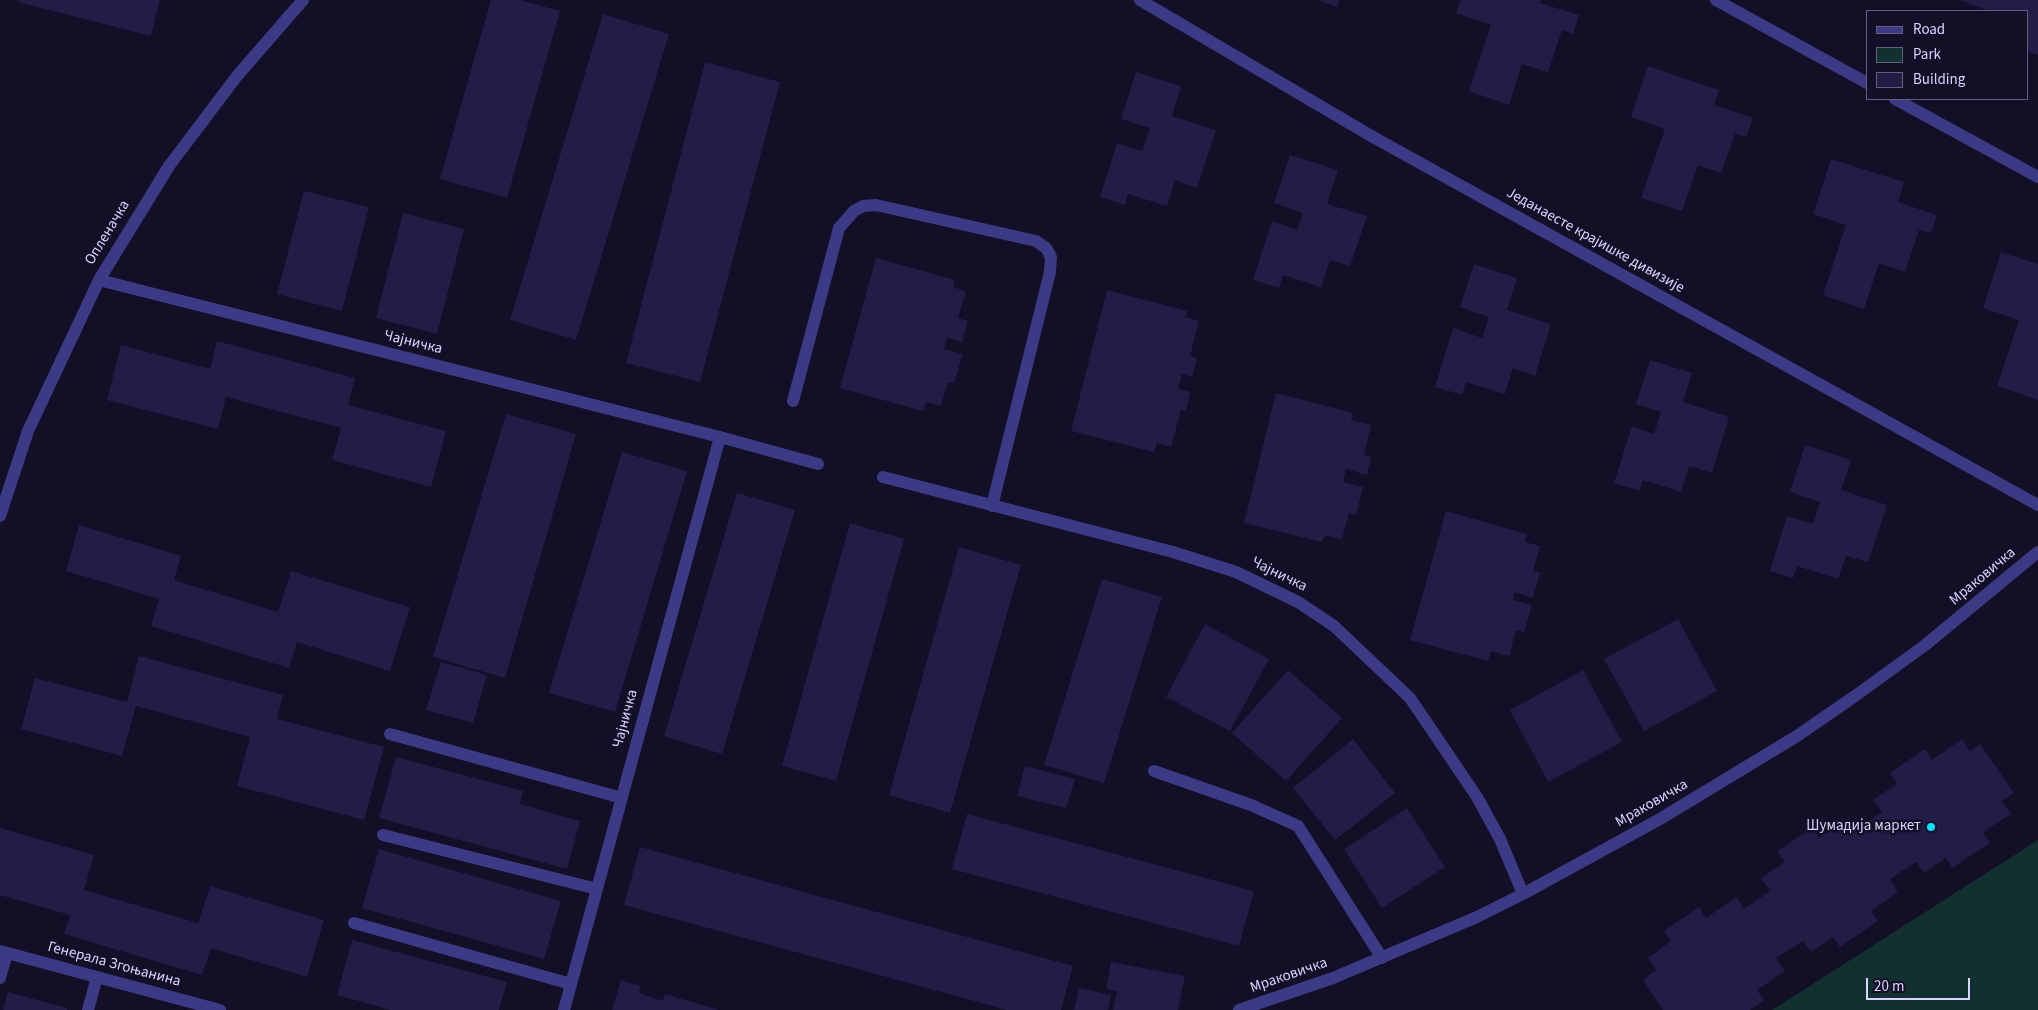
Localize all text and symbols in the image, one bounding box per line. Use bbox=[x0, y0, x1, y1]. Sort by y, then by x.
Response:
legend bbox=[1866, 10, 2028, 100]
text: Road bbox=[1913, 19, 1945, 40]
text: Park bbox=[1913, 44, 1941, 65]
text: Building bbox=[1913, 69, 1965, 90]
street label: Једанаесте крајишке дивизије bbox=[1503, 184, 1687, 298]
street label: Опленачка bbox=[82, 197, 134, 269]
street label: Чајничка bbox=[382, 327, 444, 359]
street label: Мраковичка bbox=[1946, 544, 2020, 610]
street label: Чајничка bbox=[1248, 554, 1310, 596]
street label: Чајничка bbox=[610, 688, 642, 750]
street label: Мраковичка bbox=[1613, 776, 1691, 832]
place label: Шумадија маркет bbox=[1806, 818, 1921, 836]
marker: Шумадија маркет bbox=[1925, 821, 1937, 833]
street label: Генерала Згоњанина bbox=[45, 939, 183, 991]
street label: Мраковичка bbox=[1248, 954, 1330, 998]
scale bar bbox=[1868, 968, 1972, 1000]
text: 20 m bbox=[1874, 976, 1904, 997]

